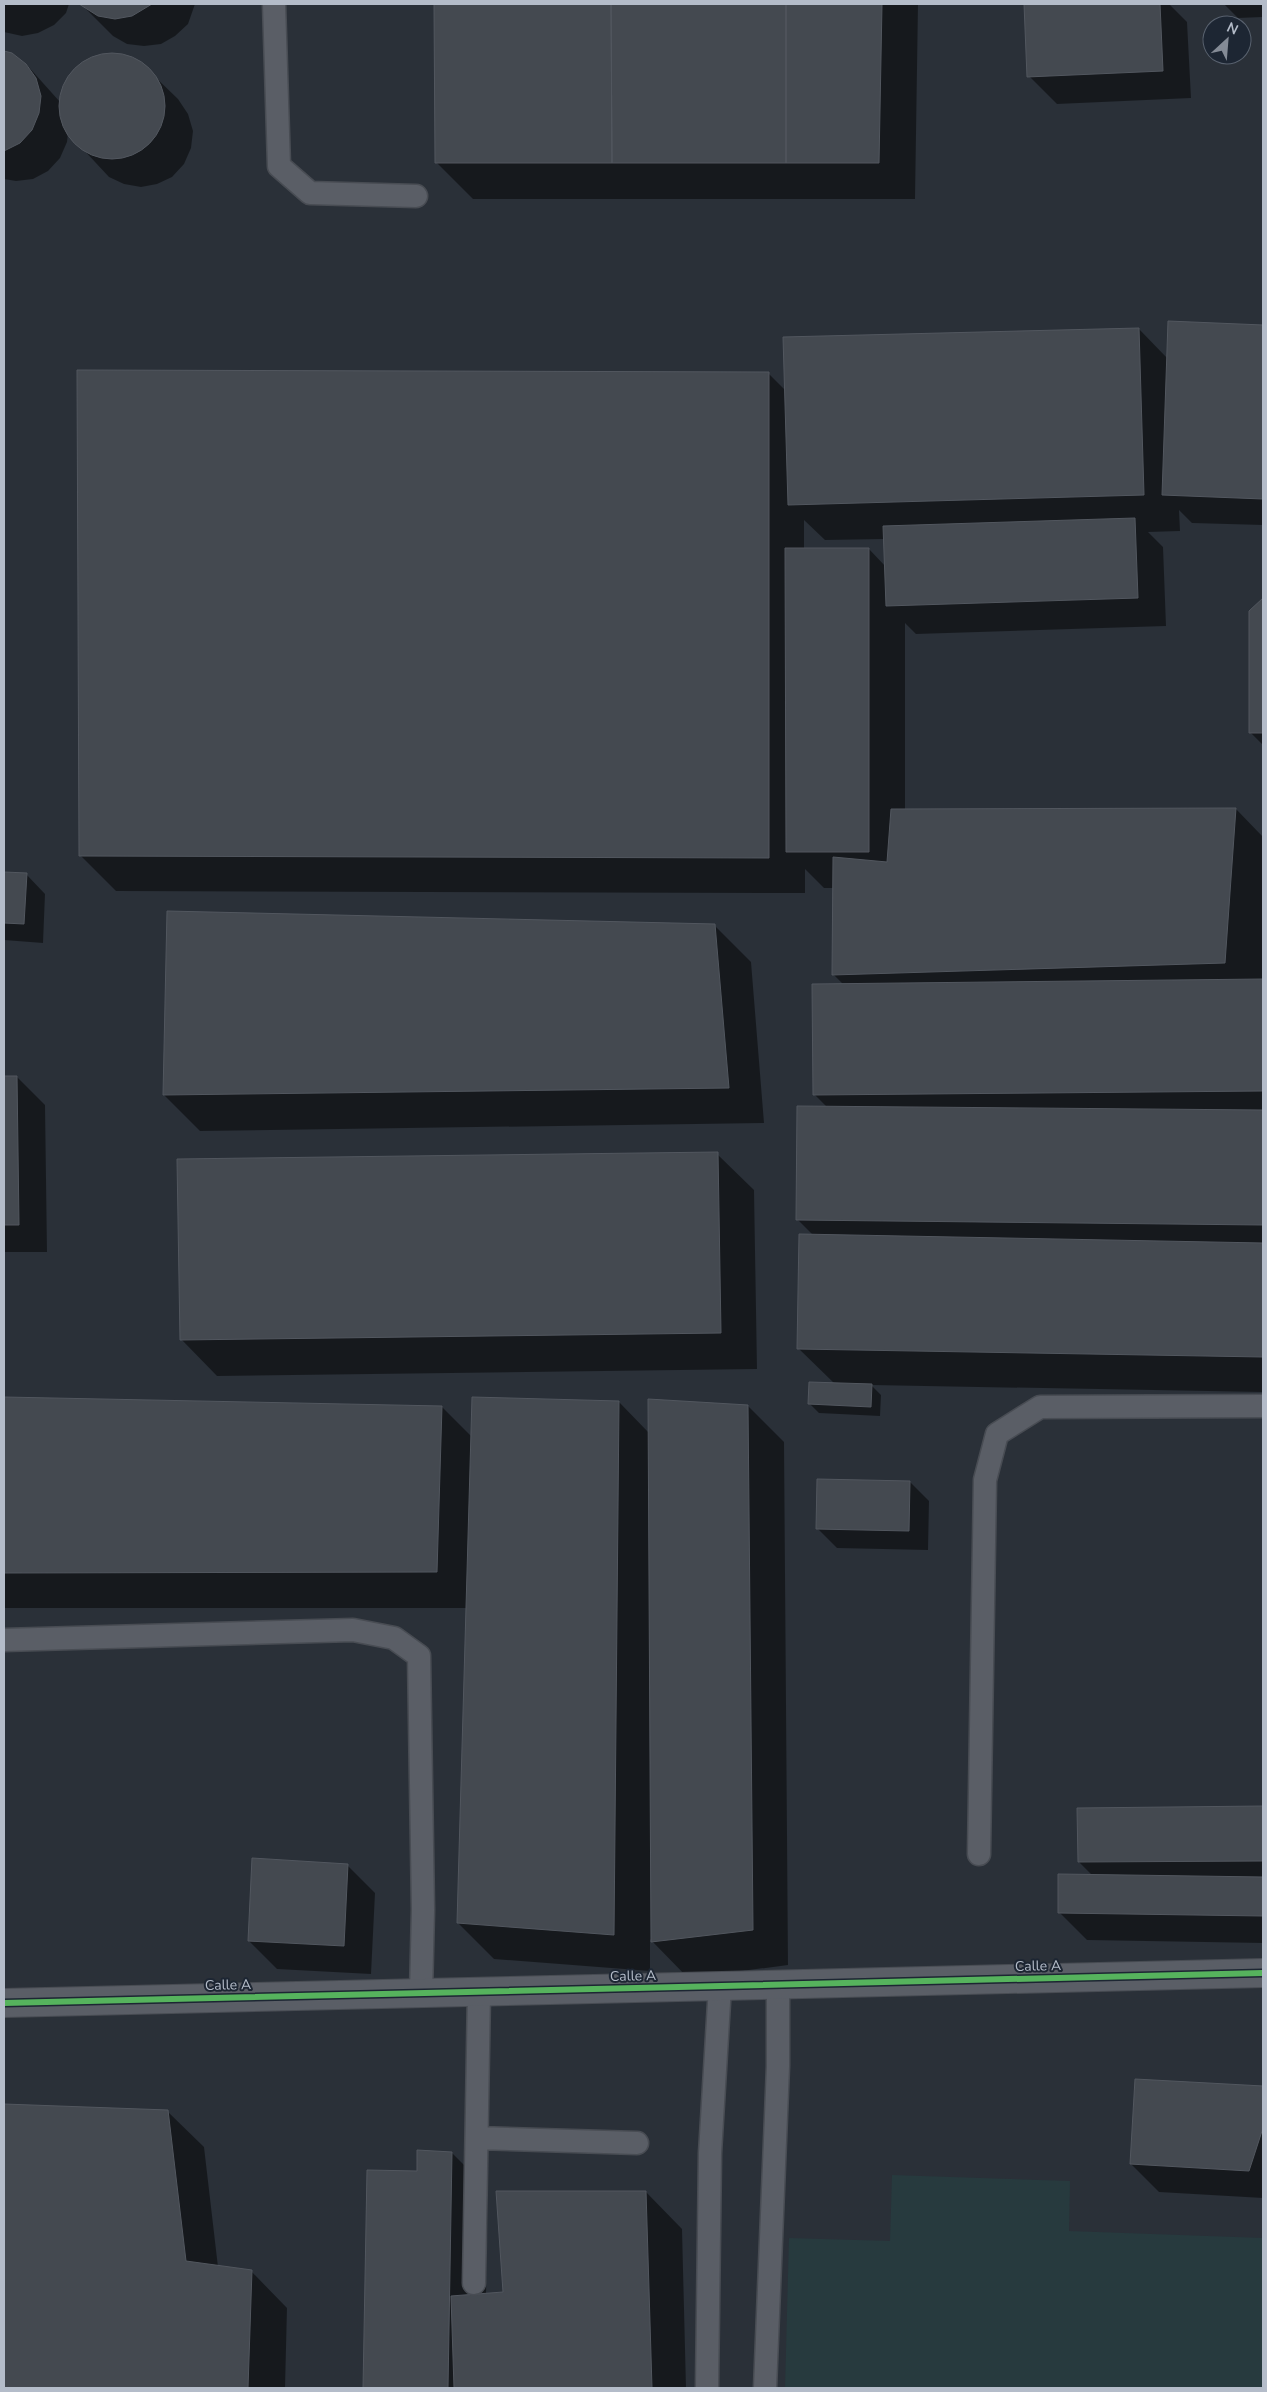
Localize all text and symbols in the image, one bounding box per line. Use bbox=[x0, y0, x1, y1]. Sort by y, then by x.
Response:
north arrow bbox=[1202, 15, 1252, 65]
text: N bbox=[1224, 18, 1241, 40]
street label: Calle A bbox=[1015, 1956, 1061, 1976]
street label: Calle A bbox=[610, 1966, 656, 1986]
street label: Calle A bbox=[205, 1975, 251, 1995]

